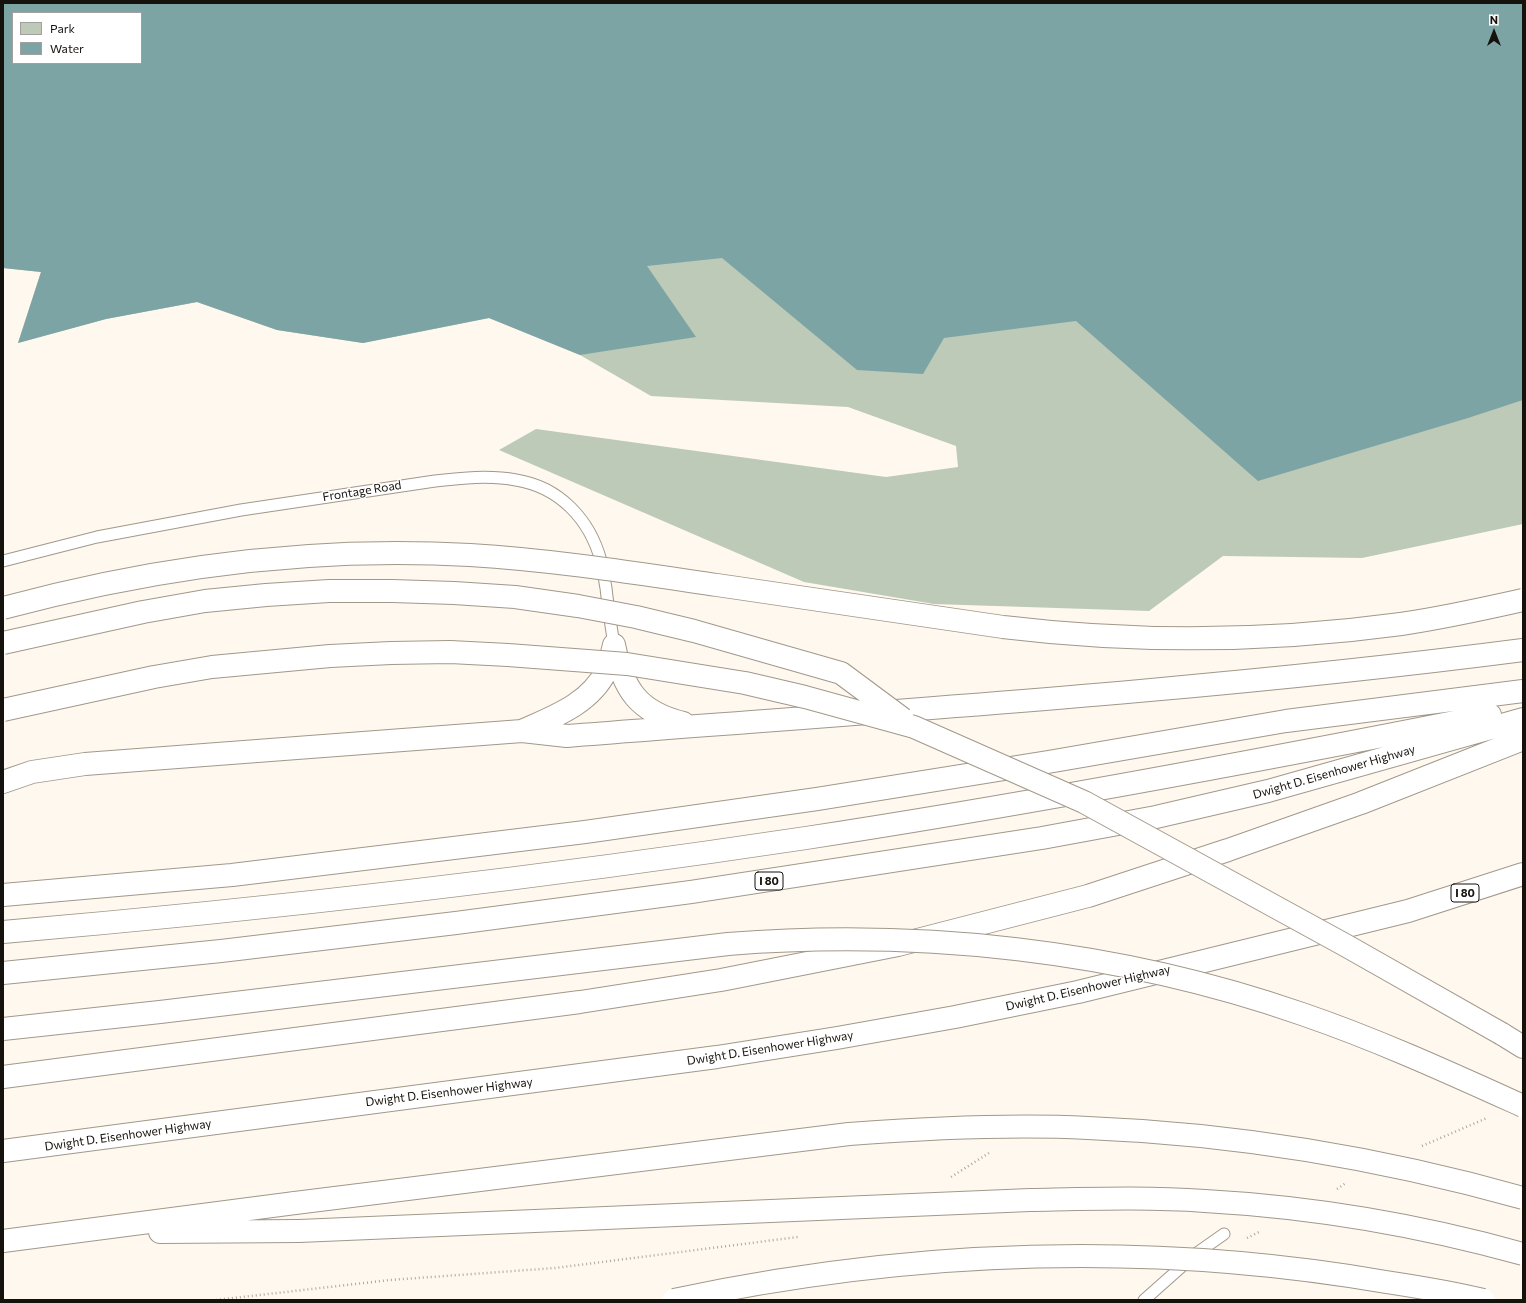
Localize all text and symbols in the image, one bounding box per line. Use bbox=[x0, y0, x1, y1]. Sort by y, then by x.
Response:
legend bbox=[12, 12, 142, 64]
north arrow bbox=[1474, 12, 1514, 52]
text: N bbox=[1490, 13, 1498, 26]
text: Park bbox=[50, 21, 75, 35]
text: Water bbox=[50, 41, 84, 55]
street label: Frontage Road bbox=[322, 478, 402, 504]
street label: Dwight D. Eisenhower Highway bbox=[1251, 742, 1417, 802]
road number: I 80 bbox=[755, 872, 783, 890]
road number: I 80 bbox=[1451, 884, 1479, 902]
street label: Dwight D. Eisenhower Highway bbox=[1004, 962, 1172, 1014]
street label: Dwight D. Eisenhower Highway bbox=[686, 1028, 854, 1068]
street label: Dwight D. Eisenhower Highway bbox=[365, 1075, 533, 1109]
street label: Dwight D. Eisenhower Highway bbox=[44, 1116, 212, 1154]

